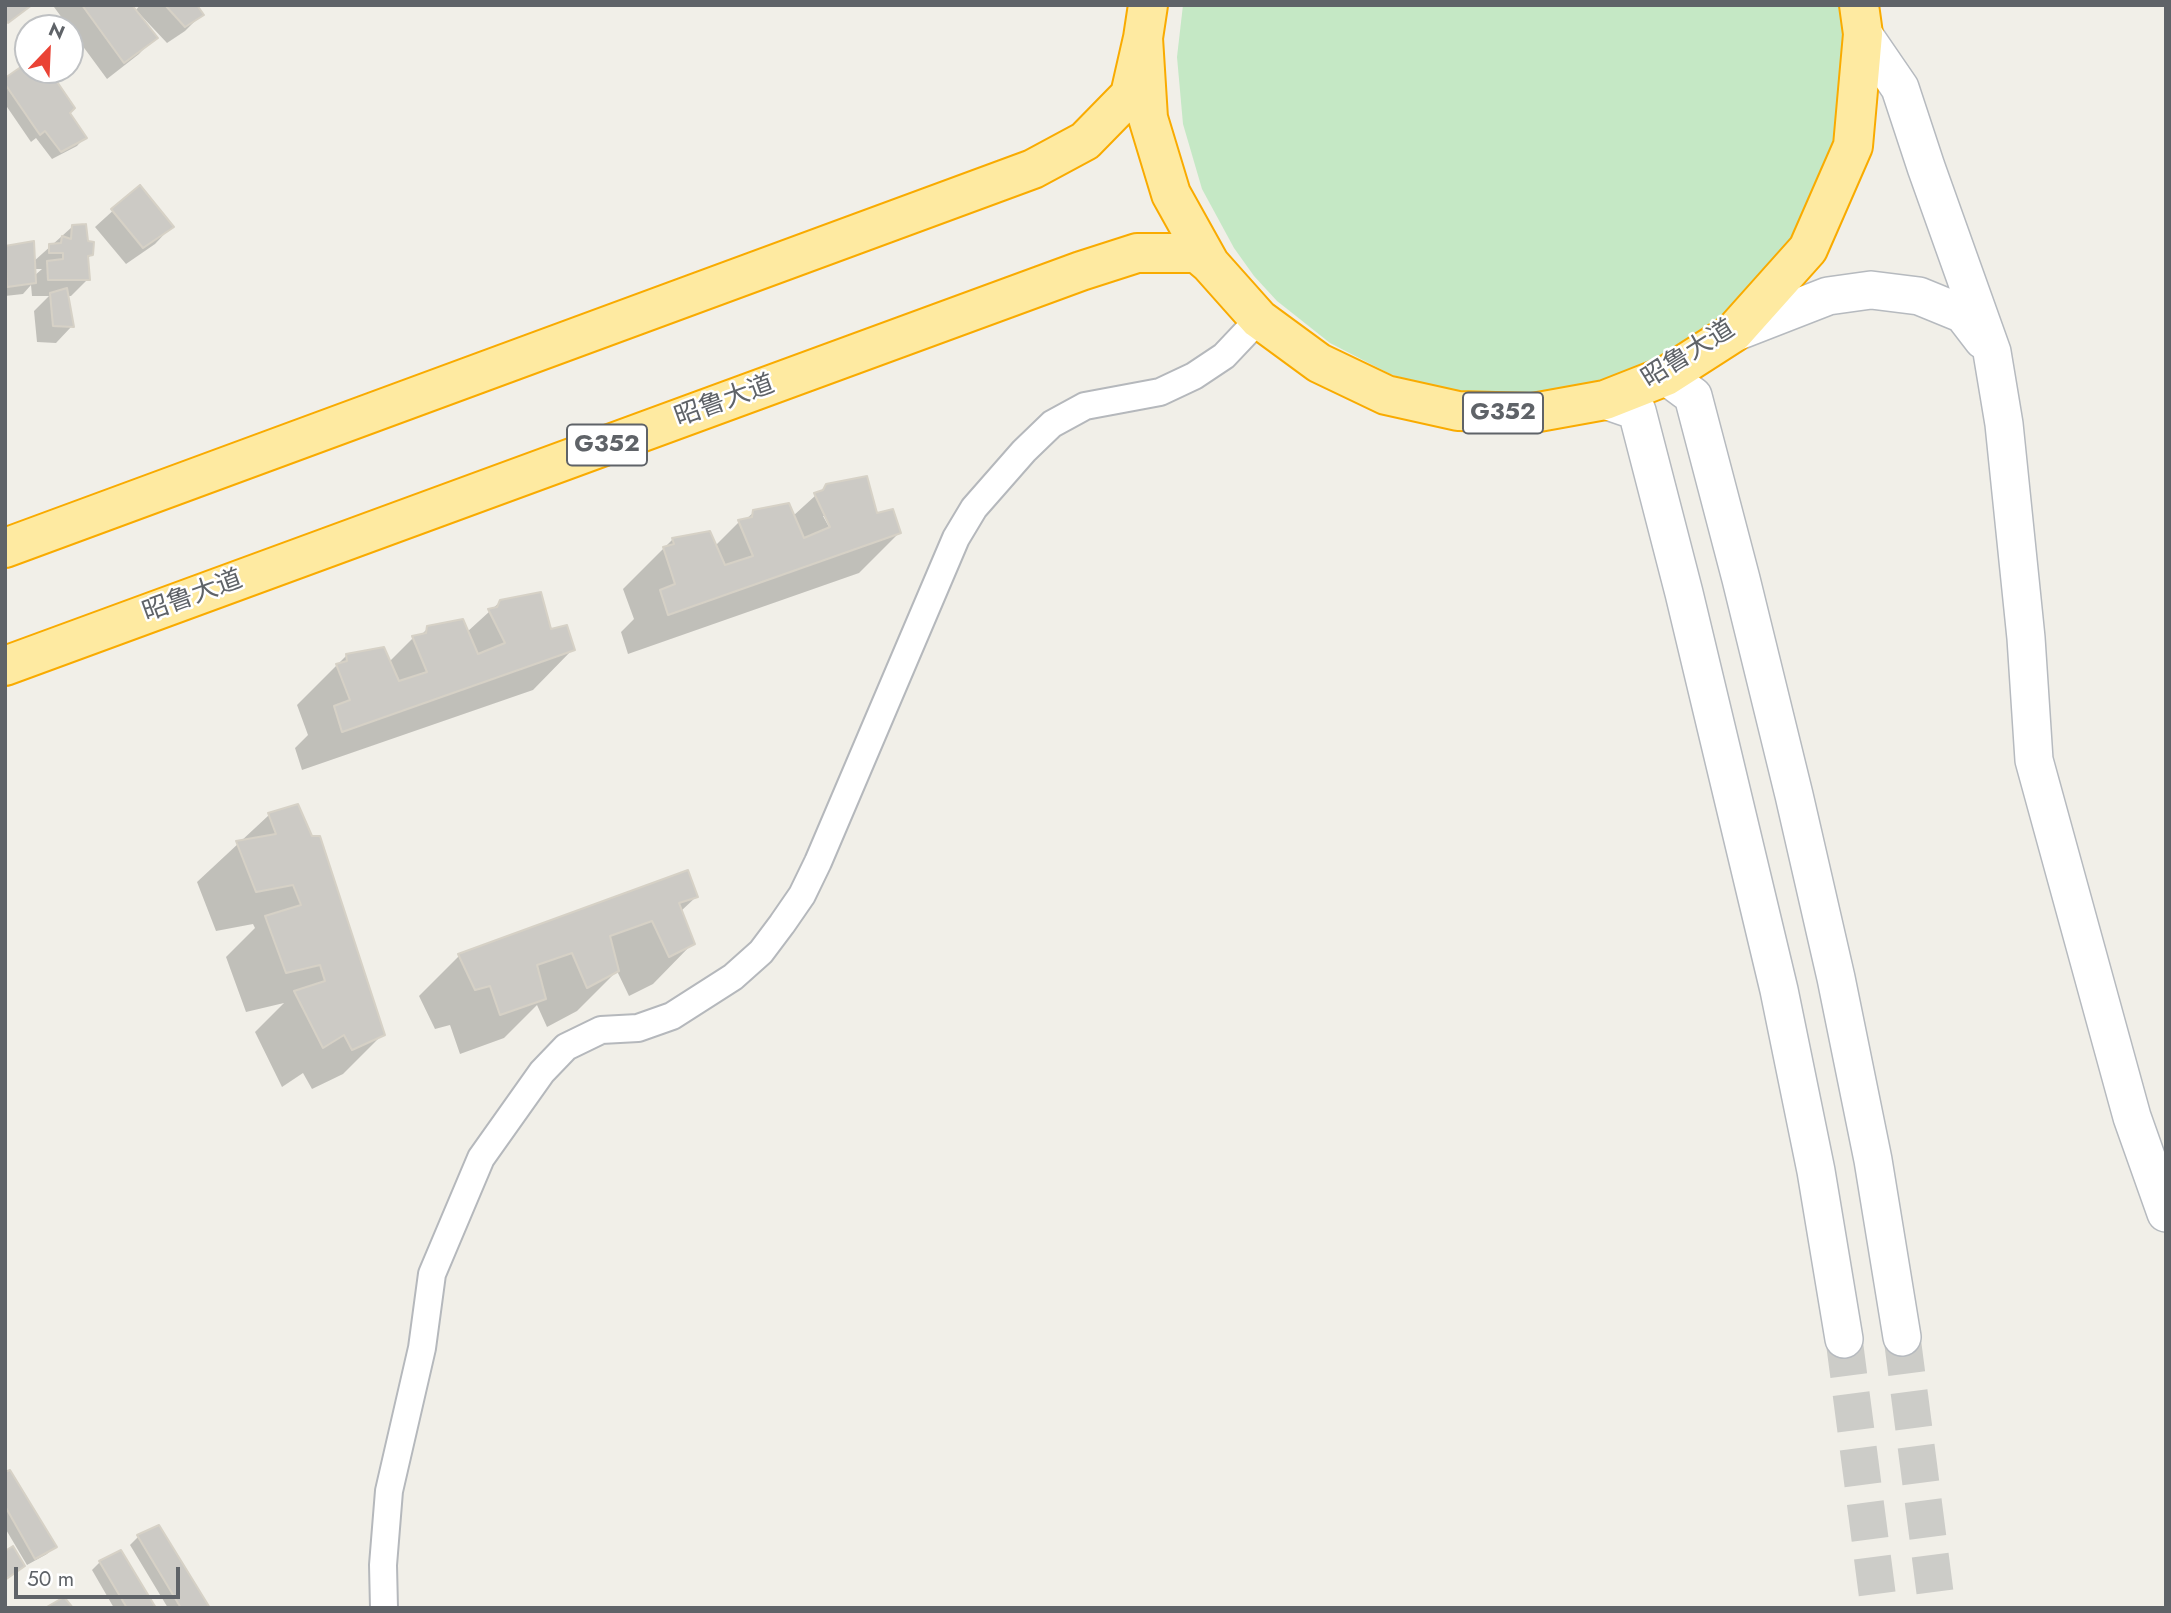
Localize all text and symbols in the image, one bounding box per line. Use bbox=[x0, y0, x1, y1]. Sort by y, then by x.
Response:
north arrow bbox=[14, 14, 84, 84]
text: N bbox=[44, 16, 69, 46]
street label: 昭鲁大道 bbox=[1637, 314, 1741, 396]
street label: 昭鲁大道 bbox=[671, 370, 779, 434]
road number: G352 bbox=[1463, 392, 1543, 434]
road number: G352 bbox=[567, 424, 647, 466]
street label: 昭鲁大道 bbox=[139, 565, 247, 629]
scale bar bbox=[18, 1554, 184, 1598]
text: 50 m bbox=[27, 1564, 74, 1594]

